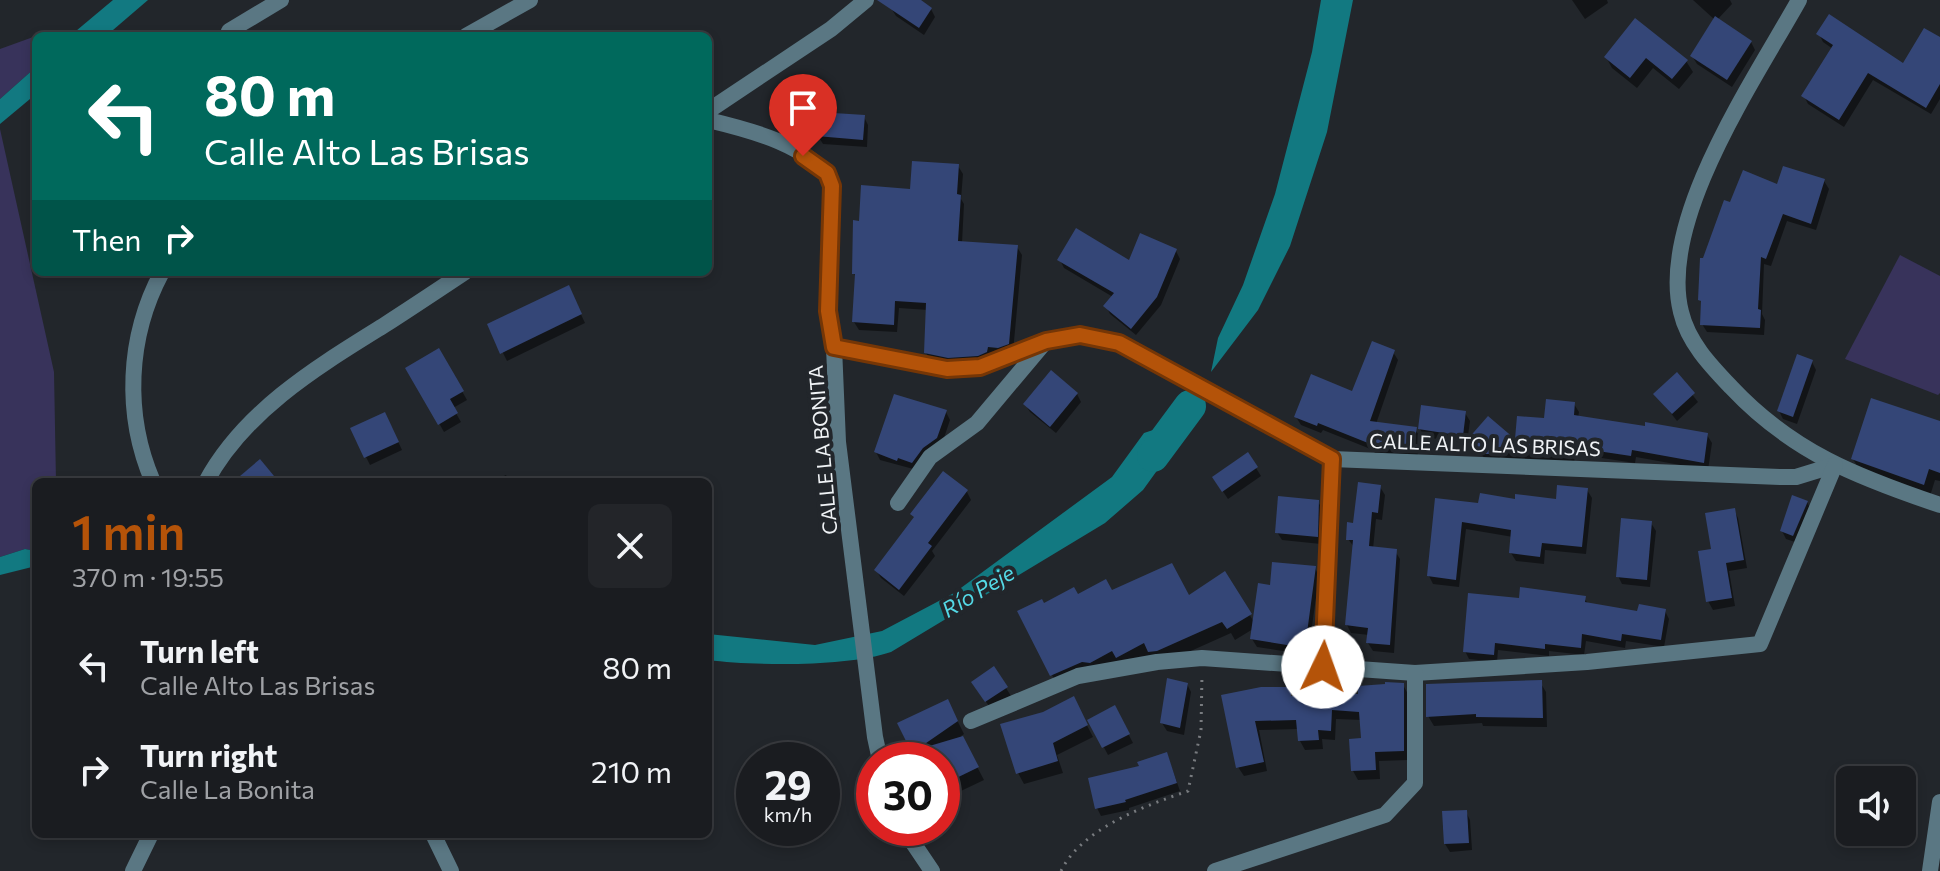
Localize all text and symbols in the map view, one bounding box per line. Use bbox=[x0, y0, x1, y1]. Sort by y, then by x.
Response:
text: 80 m bbox=[204, 59, 335, 128]
icon: left bbox=[72, 64, 176, 168]
pin bbox=[769, 74, 837, 156]
icon: arrive bbox=[781, 86, 825, 130]
text: Calle Alto Las Brisas bbox=[204, 128, 530, 172]
icon: right bbox=[157, 216, 201, 260]
text: Then bbox=[72, 220, 141, 257]
street label: CALLE LA BONITA bbox=[803, 364, 841, 536]
street label: CALLE ALTO LAS BRISAS bbox=[1369, 428, 1601, 460]
text: 1 min bbox=[72, 501, 185, 560]
button: close bbox=[588, 504, 672, 588]
water label: Río Peje bbox=[937, 558, 1019, 623]
text: 370 m · 19:55 bbox=[72, 561, 224, 592]
position arrow bbox=[1281, 625, 1365, 709]
text: Turn left bbox=[140, 632, 259, 669]
icon: left bbox=[72, 644, 116, 688]
text: 80 m bbox=[602, 648, 672, 685]
text: Calle Alto Las Brisas bbox=[140, 669, 375, 700]
text: Turn right bbox=[140, 736, 277, 773]
speed limit sign: 30 bbox=[856, 742, 960, 846]
icon: right bbox=[72, 748, 116, 792]
text: 210 m bbox=[591, 752, 672, 789]
text: 29 bbox=[764, 759, 812, 808]
map controls bbox=[1836, 766, 1916, 846]
button: sound bbox=[1836, 766, 1916, 846]
text: Calle La Bonita bbox=[140, 773, 315, 804]
text: km/h bbox=[764, 802, 812, 826]

